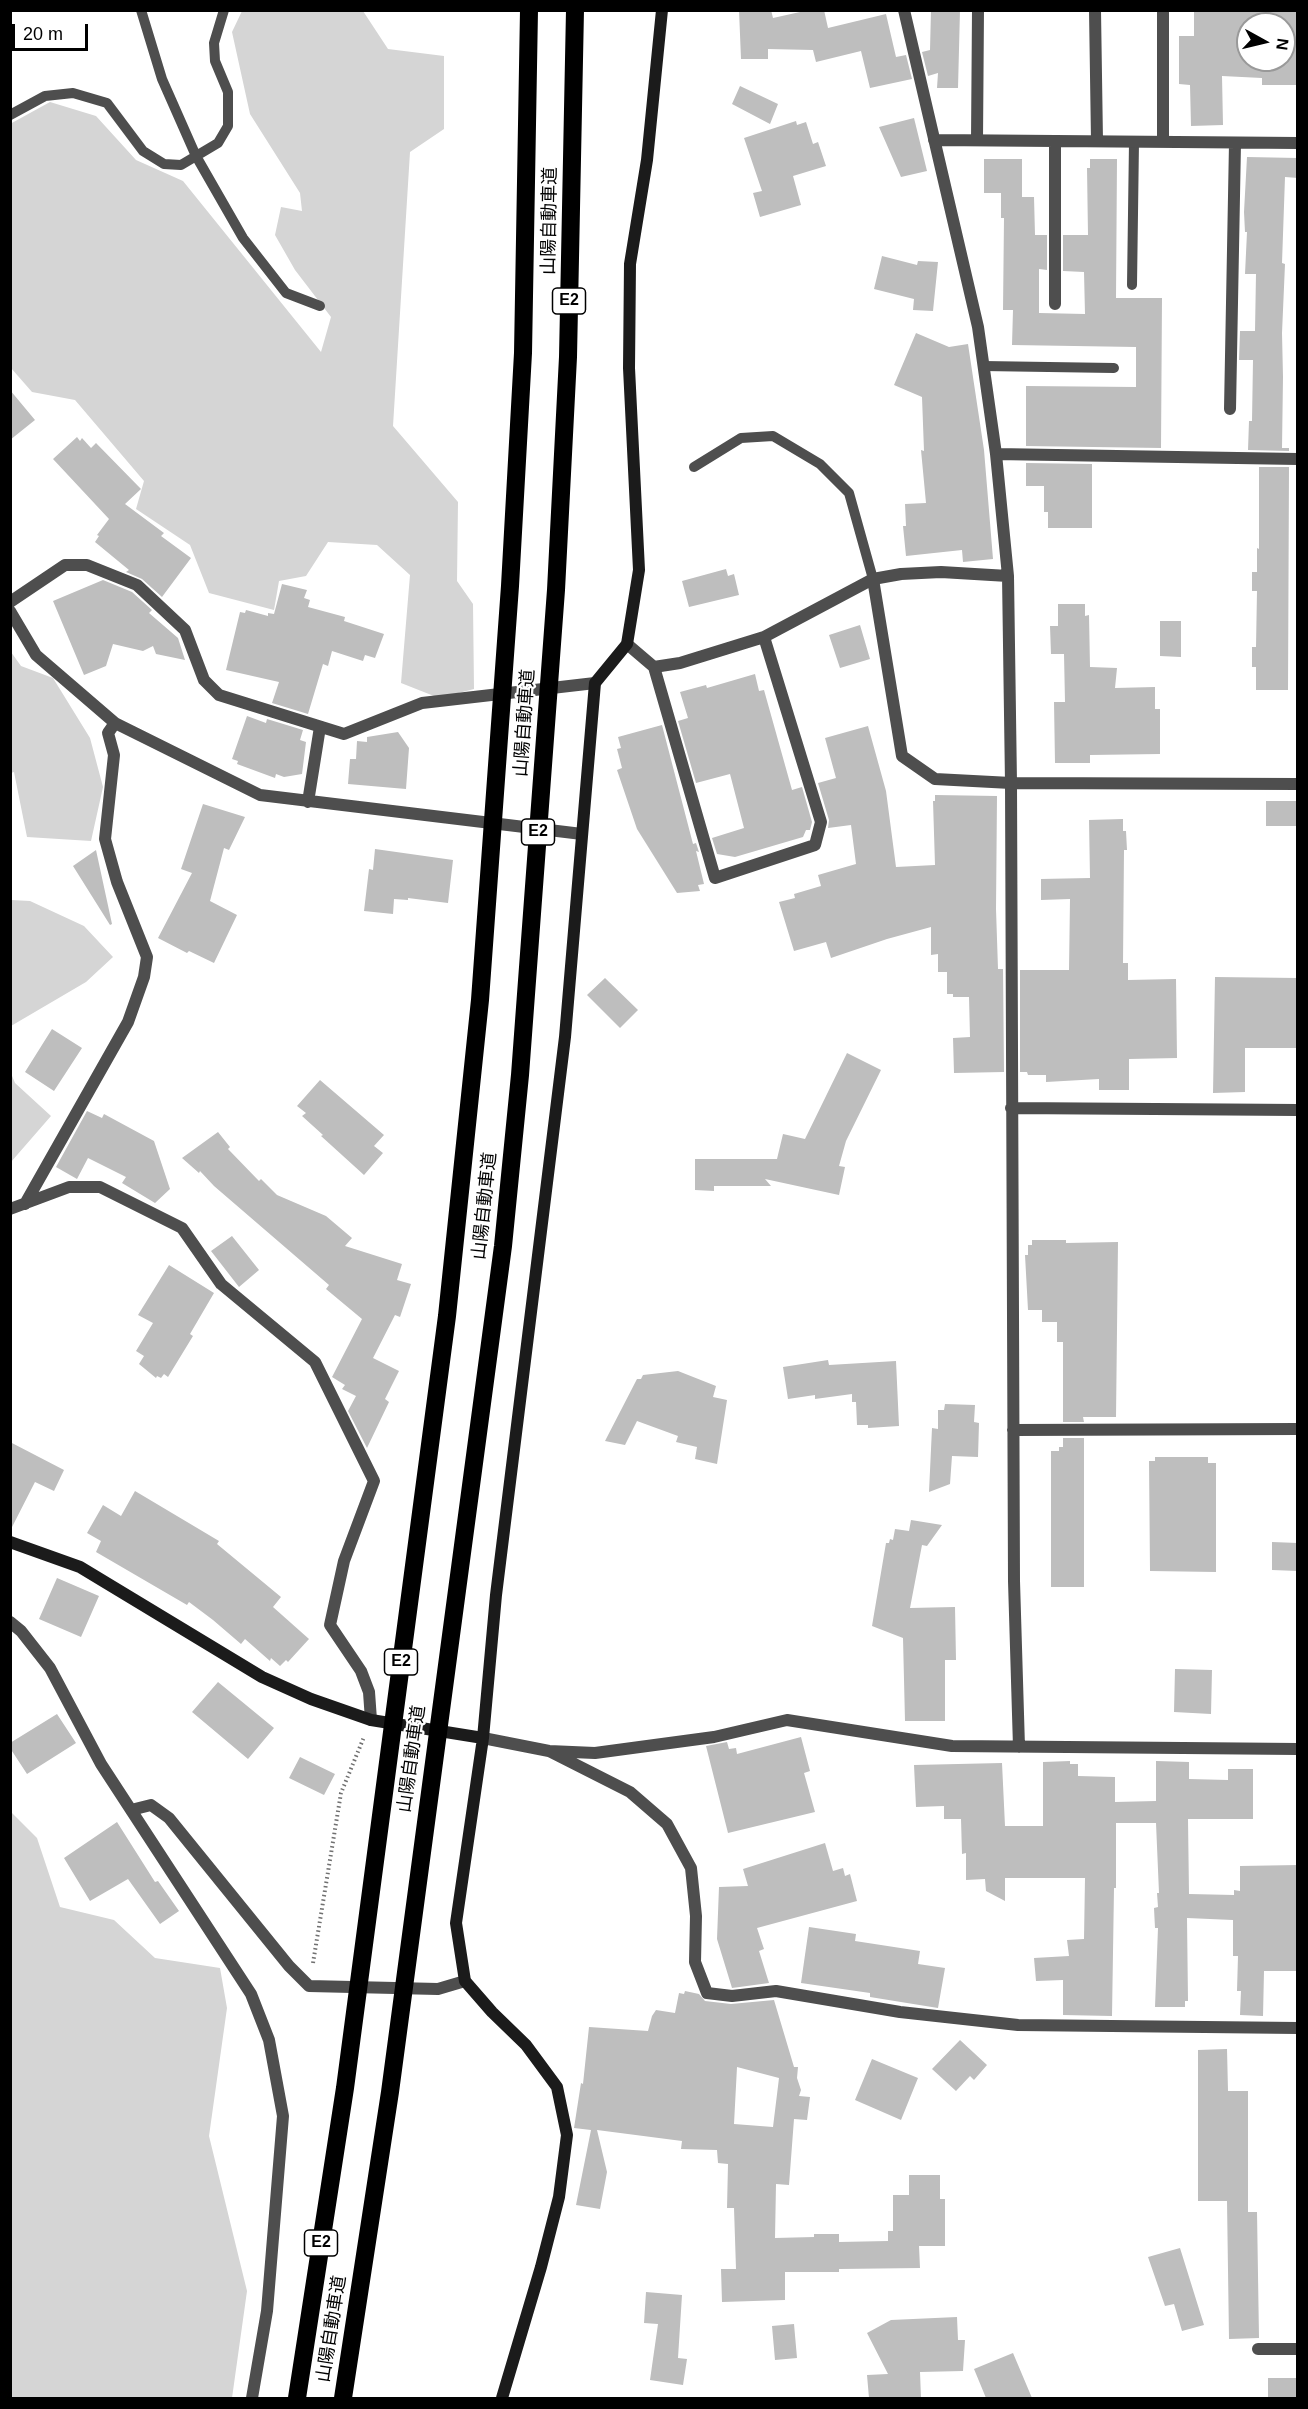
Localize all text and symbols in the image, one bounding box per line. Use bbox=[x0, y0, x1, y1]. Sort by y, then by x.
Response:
scale bar bbox=[15, 12, 92, 50]
north arrow bbox=[1236, 12, 1296, 72]
text: 20 m bbox=[23, 24, 63, 44]
text: N bbox=[1273, 37, 1292, 51]
street label: 山陽自動車道 bbox=[538, 167, 562, 275]
road number: E2 bbox=[552, 288, 586, 314]
street label: 山陽自動車道 bbox=[510, 668, 540, 778]
road number: E2 bbox=[522, 819, 554, 845]
street label: 山陽自動車道 bbox=[469, 1151, 501, 1261]
road number: E2 bbox=[384, 1649, 418, 1675]
street label: 山陽自動車道 bbox=[394, 1704, 430, 1814]
road number: E2 bbox=[304, 2230, 338, 2256]
street label: 山陽自動車道 bbox=[313, 2274, 351, 2384]

